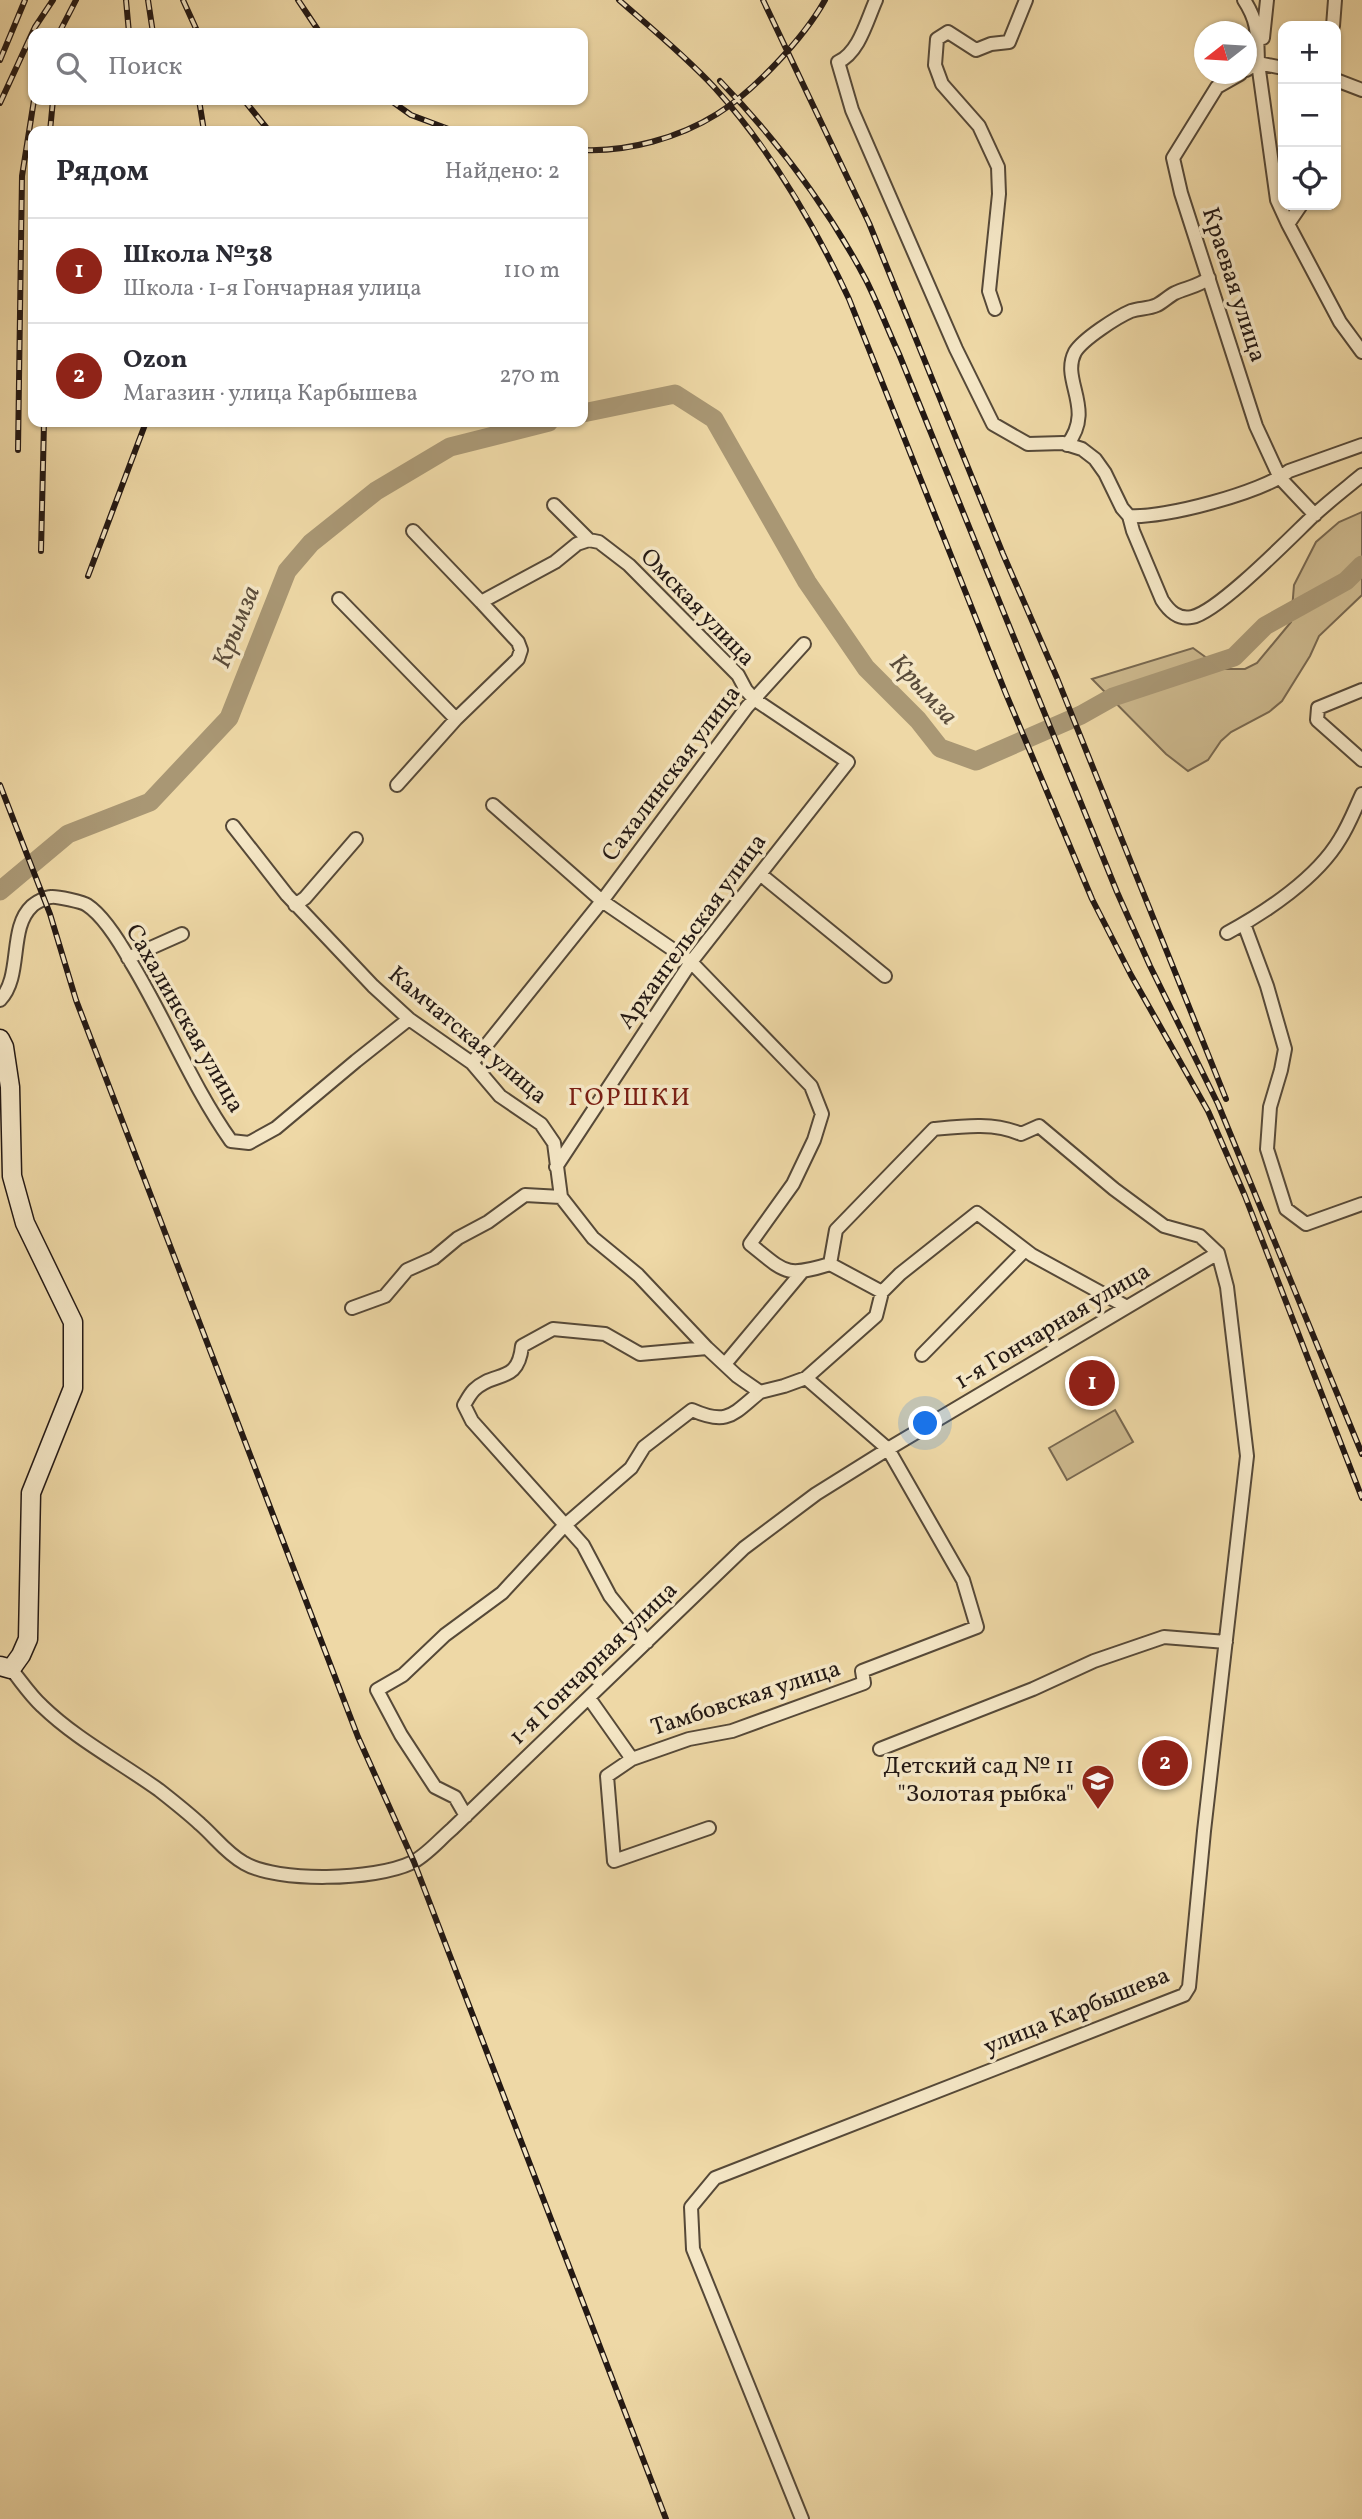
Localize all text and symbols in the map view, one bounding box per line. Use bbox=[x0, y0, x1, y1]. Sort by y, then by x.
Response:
north arrow bbox=[1194, 21, 1257, 84]
map controls bbox=[1278, 21, 1341, 210]
button: + bbox=[1278, 21, 1341, 84]
search box bbox=[28, 28, 588, 105]
icon: search bbox=[52, 48, 90, 86]
text: Поиск bbox=[108, 49, 182, 85]
button: − bbox=[1278, 84, 1341, 147]
button: locate bbox=[1278, 147, 1341, 210]
text: Рядом bbox=[56, 151, 149, 193]
text: Найдено: 2 bbox=[445, 156, 560, 188]
street label: Краевая улица bbox=[1192, 203, 1274, 367]
text: Школа №38 bbox=[123, 237, 273, 273]
text: 1 bbox=[74, 255, 84, 287]
text: 110 m bbox=[503, 255, 560, 287]
text: Школа · 1-я Гончарная улица bbox=[123, 273, 422, 305]
text: Ozon bbox=[123, 342, 188, 378]
text: 2 bbox=[73, 360, 85, 392]
text: 270 m bbox=[499, 360, 560, 392]
text: Магазин · улица Карбышева bbox=[123, 378, 418, 410]
street label: Омская улица bbox=[632, 541, 762, 675]
water label: Крымза bbox=[204, 580, 270, 674]
water label: Крымза bbox=[881, 646, 965, 734]
street label: Сахалинская улица bbox=[594, 679, 750, 869]
street label: Архангельская улица bbox=[610, 827, 776, 1037]
street label: Сахалинская улица bbox=[116, 918, 252, 1120]
street label: Камчатская улица bbox=[380, 959, 554, 1113]
district label: ГОРШКИ bbox=[568, 1080, 692, 1116]
street label: 1-я Гончарная улица bbox=[950, 1257, 1156, 1397]
pin: 1 bbox=[1069, 1357, 1115, 1409]
your location bbox=[908, 1406, 942, 1440]
street label: 1-я Гончарная улица bbox=[502, 1574, 686, 1754]
street label: Тамбовская улица bbox=[647, 1652, 845, 1746]
pin: 2 bbox=[1142, 1737, 1188, 1789]
place label: Детский сад № 11 "Золотая рыбка" bbox=[883, 1750, 1074, 1812]
school or university icon: Детский сад № 11 "Золотая рыбка" bbox=[1079, 1762, 1117, 1811]
street label: улица Карбышева bbox=[979, 1959, 1175, 2065]

